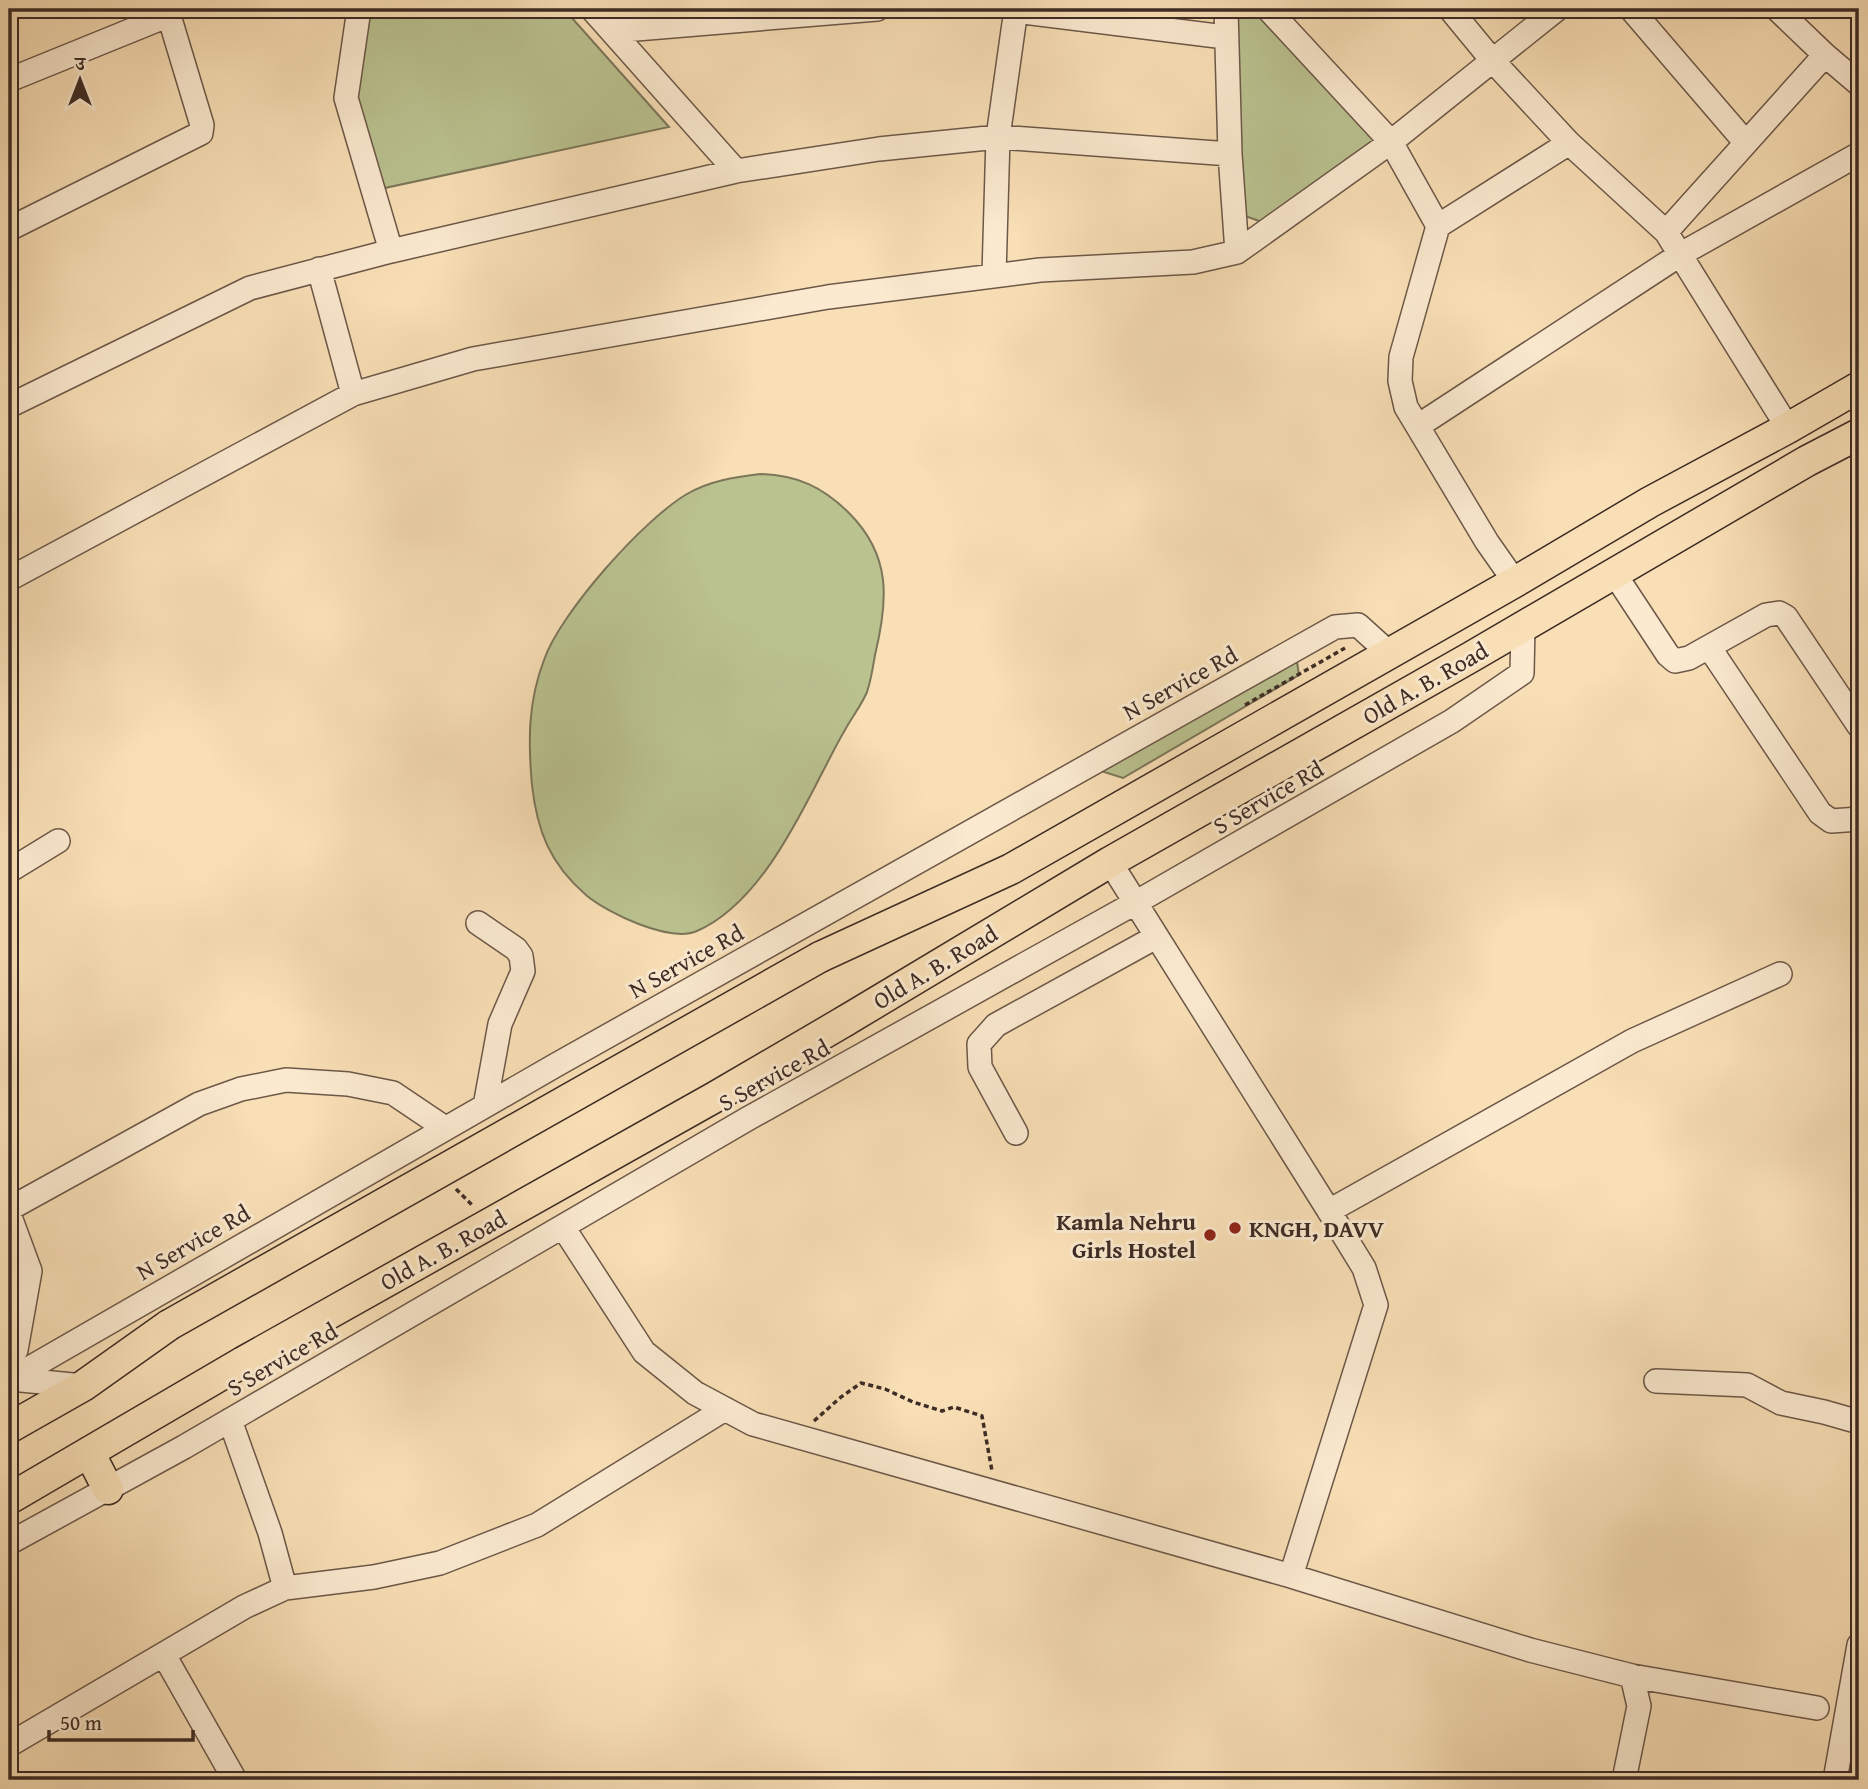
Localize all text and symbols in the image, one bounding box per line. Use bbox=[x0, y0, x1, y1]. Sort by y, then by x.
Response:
north arrow bbox=[46, 46, 116, 116]
text: उ bbox=[73, 49, 86, 77]
street label: Old A. B. Road bbox=[1356, 633, 1495, 733]
street label: N Service Rd bbox=[1116, 637, 1244, 729]
street label: S Service Rd bbox=[1206, 751, 1330, 843]
street label: N Service Rd bbox=[622, 915, 750, 1007]
street label: Old A. B. Road bbox=[866, 916, 1004, 1018]
street label: S Service Rd bbox=[712, 1030, 836, 1120]
street label: N Service Rd bbox=[130, 1195, 257, 1289]
street label: Old A. B. Road bbox=[373, 1201, 513, 1299]
place label: Kamla Nehru Girls Hostel bbox=[1056, 1204, 1197, 1267]
place label: KNGH, DAVV bbox=[1249, 1211, 1384, 1246]
marker: KNGH, DAVV bbox=[1227, 1220, 1243, 1236]
marker: Kamla Nehru Girls Hostel bbox=[1202, 1227, 1218, 1243]
street label: S Service Rd bbox=[220, 1313, 344, 1405]
scale bar bbox=[49, 1698, 192, 1742]
text: 50 m bbox=[60, 1707, 102, 1738]

